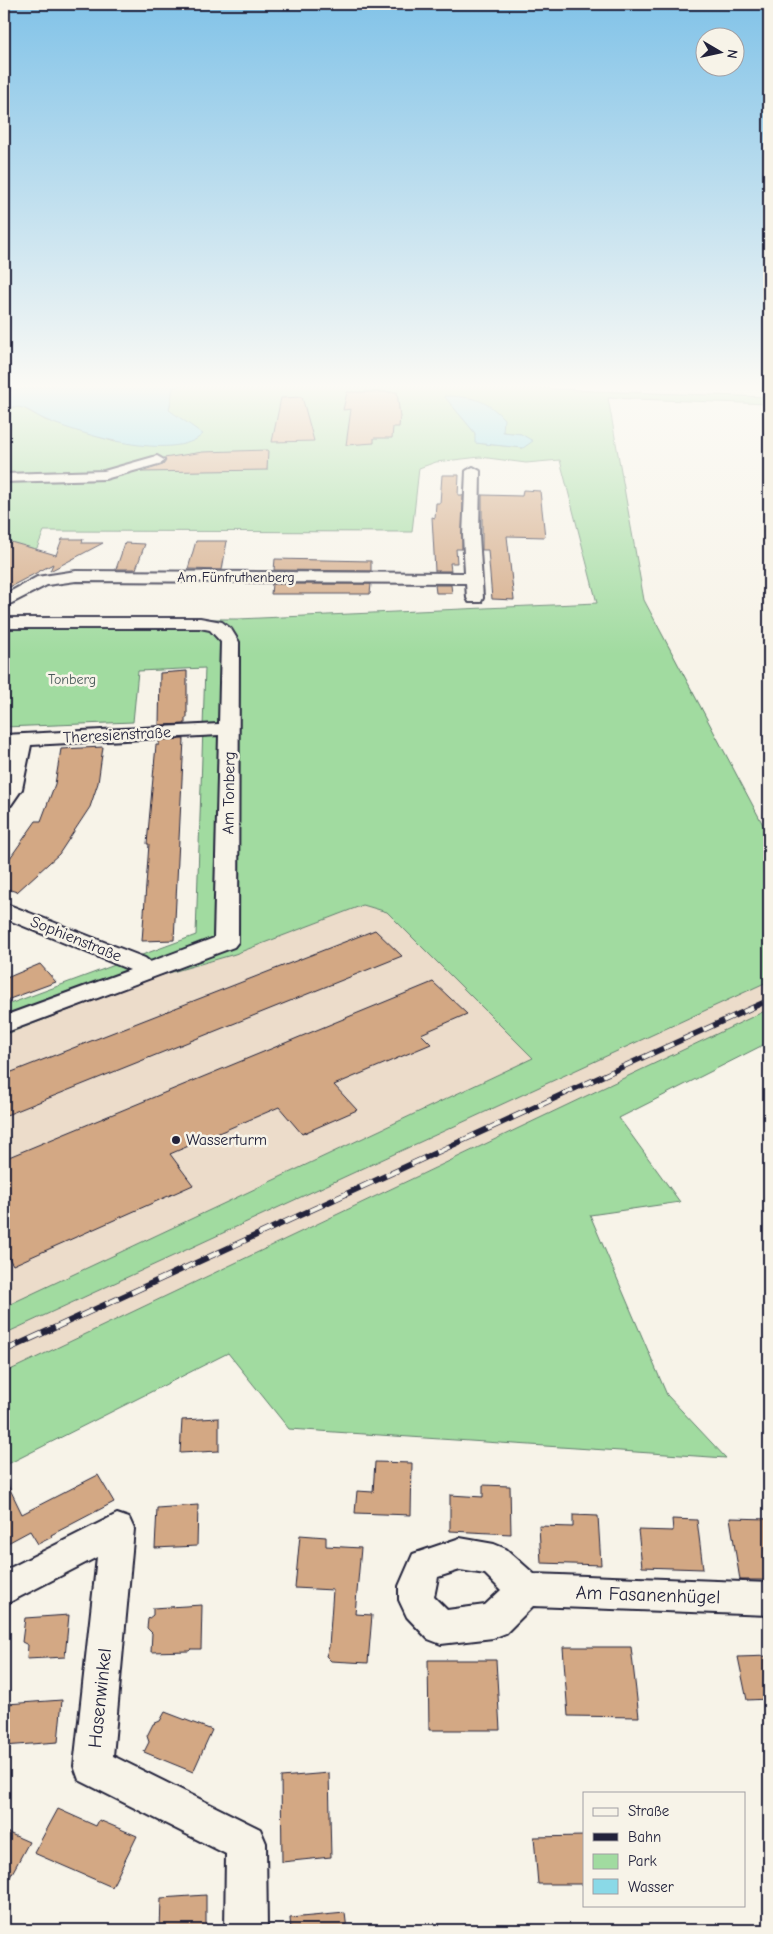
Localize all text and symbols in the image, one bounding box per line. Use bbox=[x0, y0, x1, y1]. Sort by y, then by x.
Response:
north arrow bbox=[696, 28, 746, 78]
text: N bbox=[723, 48, 741, 60]
street label: Am Fünfruthenberg bbox=[177, 569, 295, 586]
park label: Tonberg bbox=[48, 671, 96, 688]
street label: Theresienstraße bbox=[63, 723, 171, 747]
street label: Am Tonberg bbox=[219, 751, 239, 835]
street label: Sophienstraße bbox=[28, 913, 124, 965]
place label: Wasserturm bbox=[186, 1131, 267, 1149]
marker: Wasserturm bbox=[170, 1134, 182, 1146]
street label: Am Fasanenhügel bbox=[575, 1581, 721, 1609]
street label: Hasenwinkel bbox=[84, 1647, 116, 1749]
legend bbox=[583, 1792, 746, 1906]
text: Straße bbox=[628, 1802, 670, 1820]
text: Bahn bbox=[628, 1828, 661, 1846]
text: Park bbox=[628, 1852, 657, 1870]
text: Wasser bbox=[628, 1878, 674, 1896]

